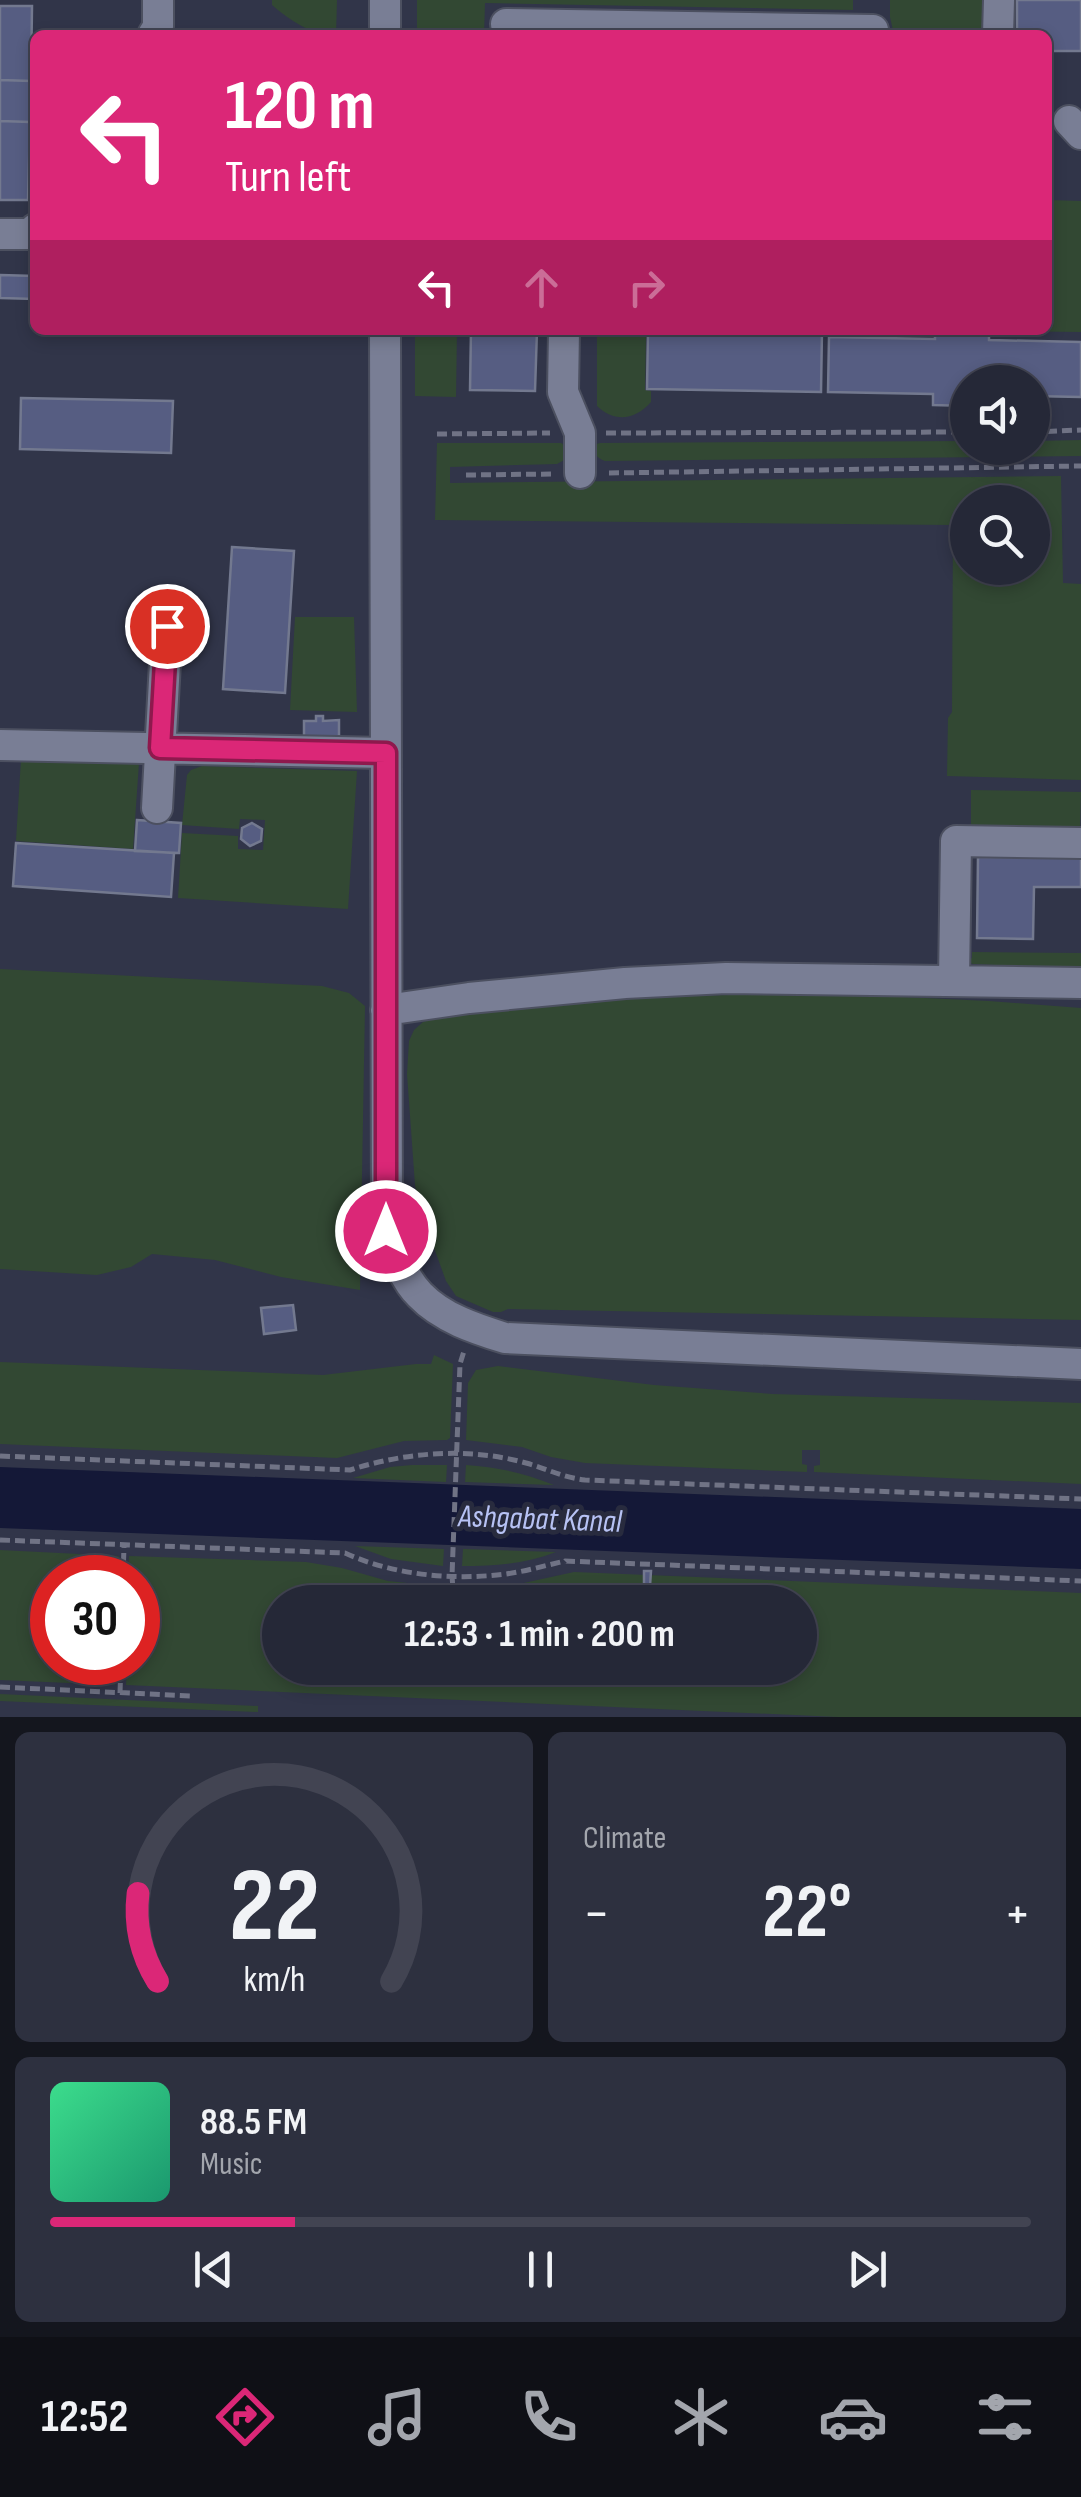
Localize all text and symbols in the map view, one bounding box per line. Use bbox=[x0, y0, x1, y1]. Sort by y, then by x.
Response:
text: 120 m bbox=[225, 65, 375, 149]
icon: left bbox=[60, 70, 190, 200]
text: Turn left bbox=[225, 150, 351, 205]
icon: left bbox=[409, 260, 464, 315]
icon: ahead bbox=[514, 260, 569, 315]
icon: right bbox=[619, 260, 674, 315]
map controls bbox=[950, 365, 1050, 585]
button: sound bbox=[950, 365, 1050, 465]
button: search bbox=[950, 485, 1050, 585]
pin bbox=[125, 584, 210, 669]
icon: arrive bbox=[140, 599, 195, 654]
position arrow bbox=[334, 1179, 438, 1283]
water label: Ashgabat Kanal bbox=[456, 1497, 623, 1542]
speed limit sign: 30 bbox=[30, 1555, 160, 1685]
text: 12:53 · 1 min · 200 m bbox=[404, 1612, 675, 1657]
text: Climate bbox=[583, 1819, 666, 1858]
text: 22 bbox=[228, 1845, 320, 1970]
text: 22° bbox=[762, 1868, 852, 1959]
text: − bbox=[583, 1881, 610, 1948]
text: + bbox=[1004, 1881, 1031, 1948]
text: km/h bbox=[243, 1959, 305, 2002]
text: 88.5 FM bbox=[200, 2100, 307, 2145]
text: Music bbox=[200, 2145, 263, 2184]
icon: previous bbox=[186, 2242, 241, 2297]
icon: pause bbox=[513, 2242, 568, 2297]
icon: next bbox=[840, 2242, 895, 2297]
icon: directions bbox=[210, 2382, 280, 2452]
icon: music bbox=[362, 2382, 432, 2452]
icon: phone bbox=[514, 2382, 584, 2452]
icon: climate bbox=[666, 2382, 736, 2452]
icon: car bbox=[818, 2382, 888, 2452]
icon: filters bbox=[970, 2382, 1040, 2452]
text: 12:52 bbox=[41, 2390, 128, 2445]

